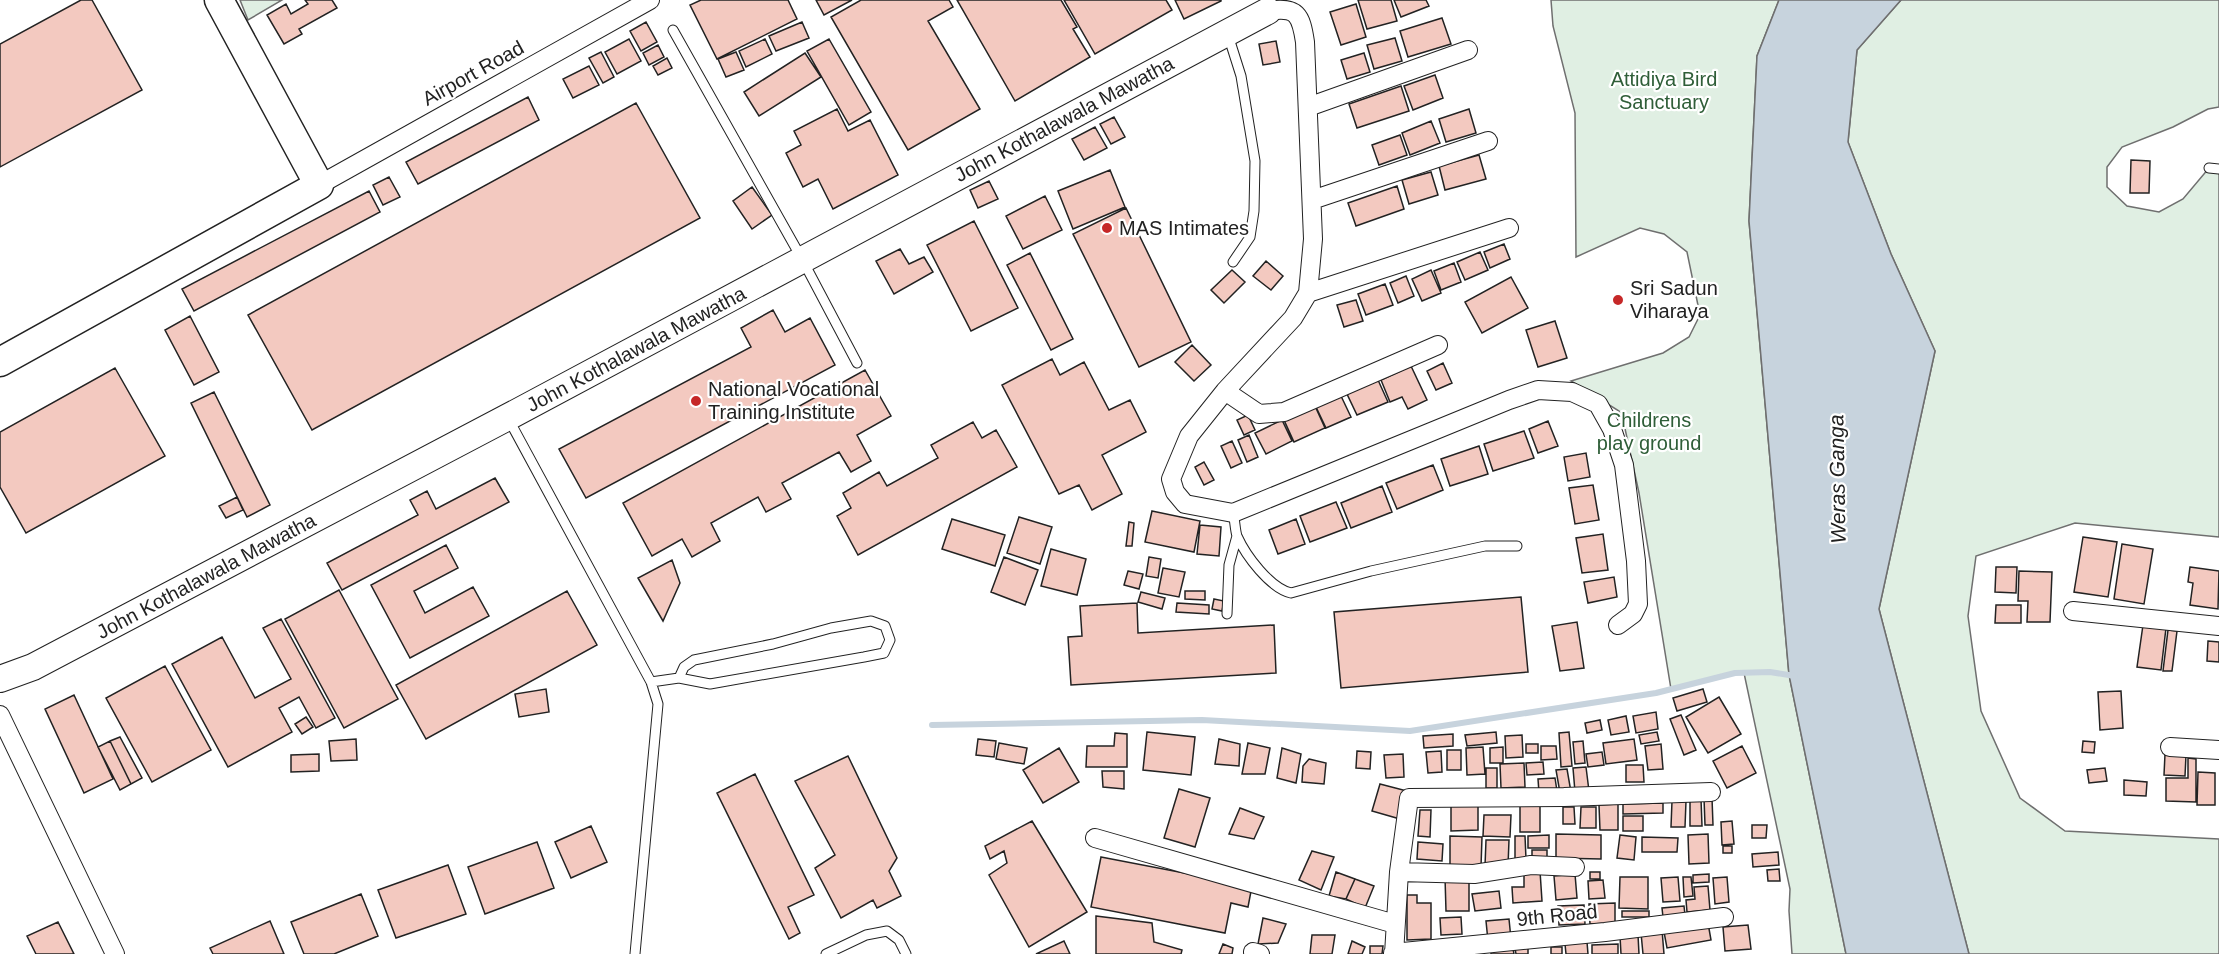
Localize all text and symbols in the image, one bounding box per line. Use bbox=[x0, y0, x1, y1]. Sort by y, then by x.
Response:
street label: Airport Road bbox=[419, 36, 527, 110]
street label: John Kothalawala Mawatha bbox=[951, 51, 1178, 186]
park label: Attidiya Bird Sanctuary bbox=[1611, 68, 1717, 113]
place label: MAS Intimates bbox=[1119, 217, 1249, 239]
marker: MAS Intimates bbox=[1100, 221, 1114, 235]
place label: Sri Sadun Viharaya bbox=[1630, 277, 1718, 322]
street label: John Kothalawala Mawatha bbox=[523, 281, 750, 416]
marker: Sri Sadun Viharaya bbox=[1611, 293, 1625, 307]
place label: National Vocational Training Institute bbox=[708, 378, 879, 423]
marker: National Vocational Training Institute bbox=[689, 394, 703, 408]
park label: Childrens play ground bbox=[1597, 409, 1701, 454]
water label: Weras Ganga bbox=[1824, 414, 1850, 544]
street label: John Kothalawala Mawatha bbox=[93, 508, 320, 643]
street label: 9th Road bbox=[1515, 900, 1599, 930]

